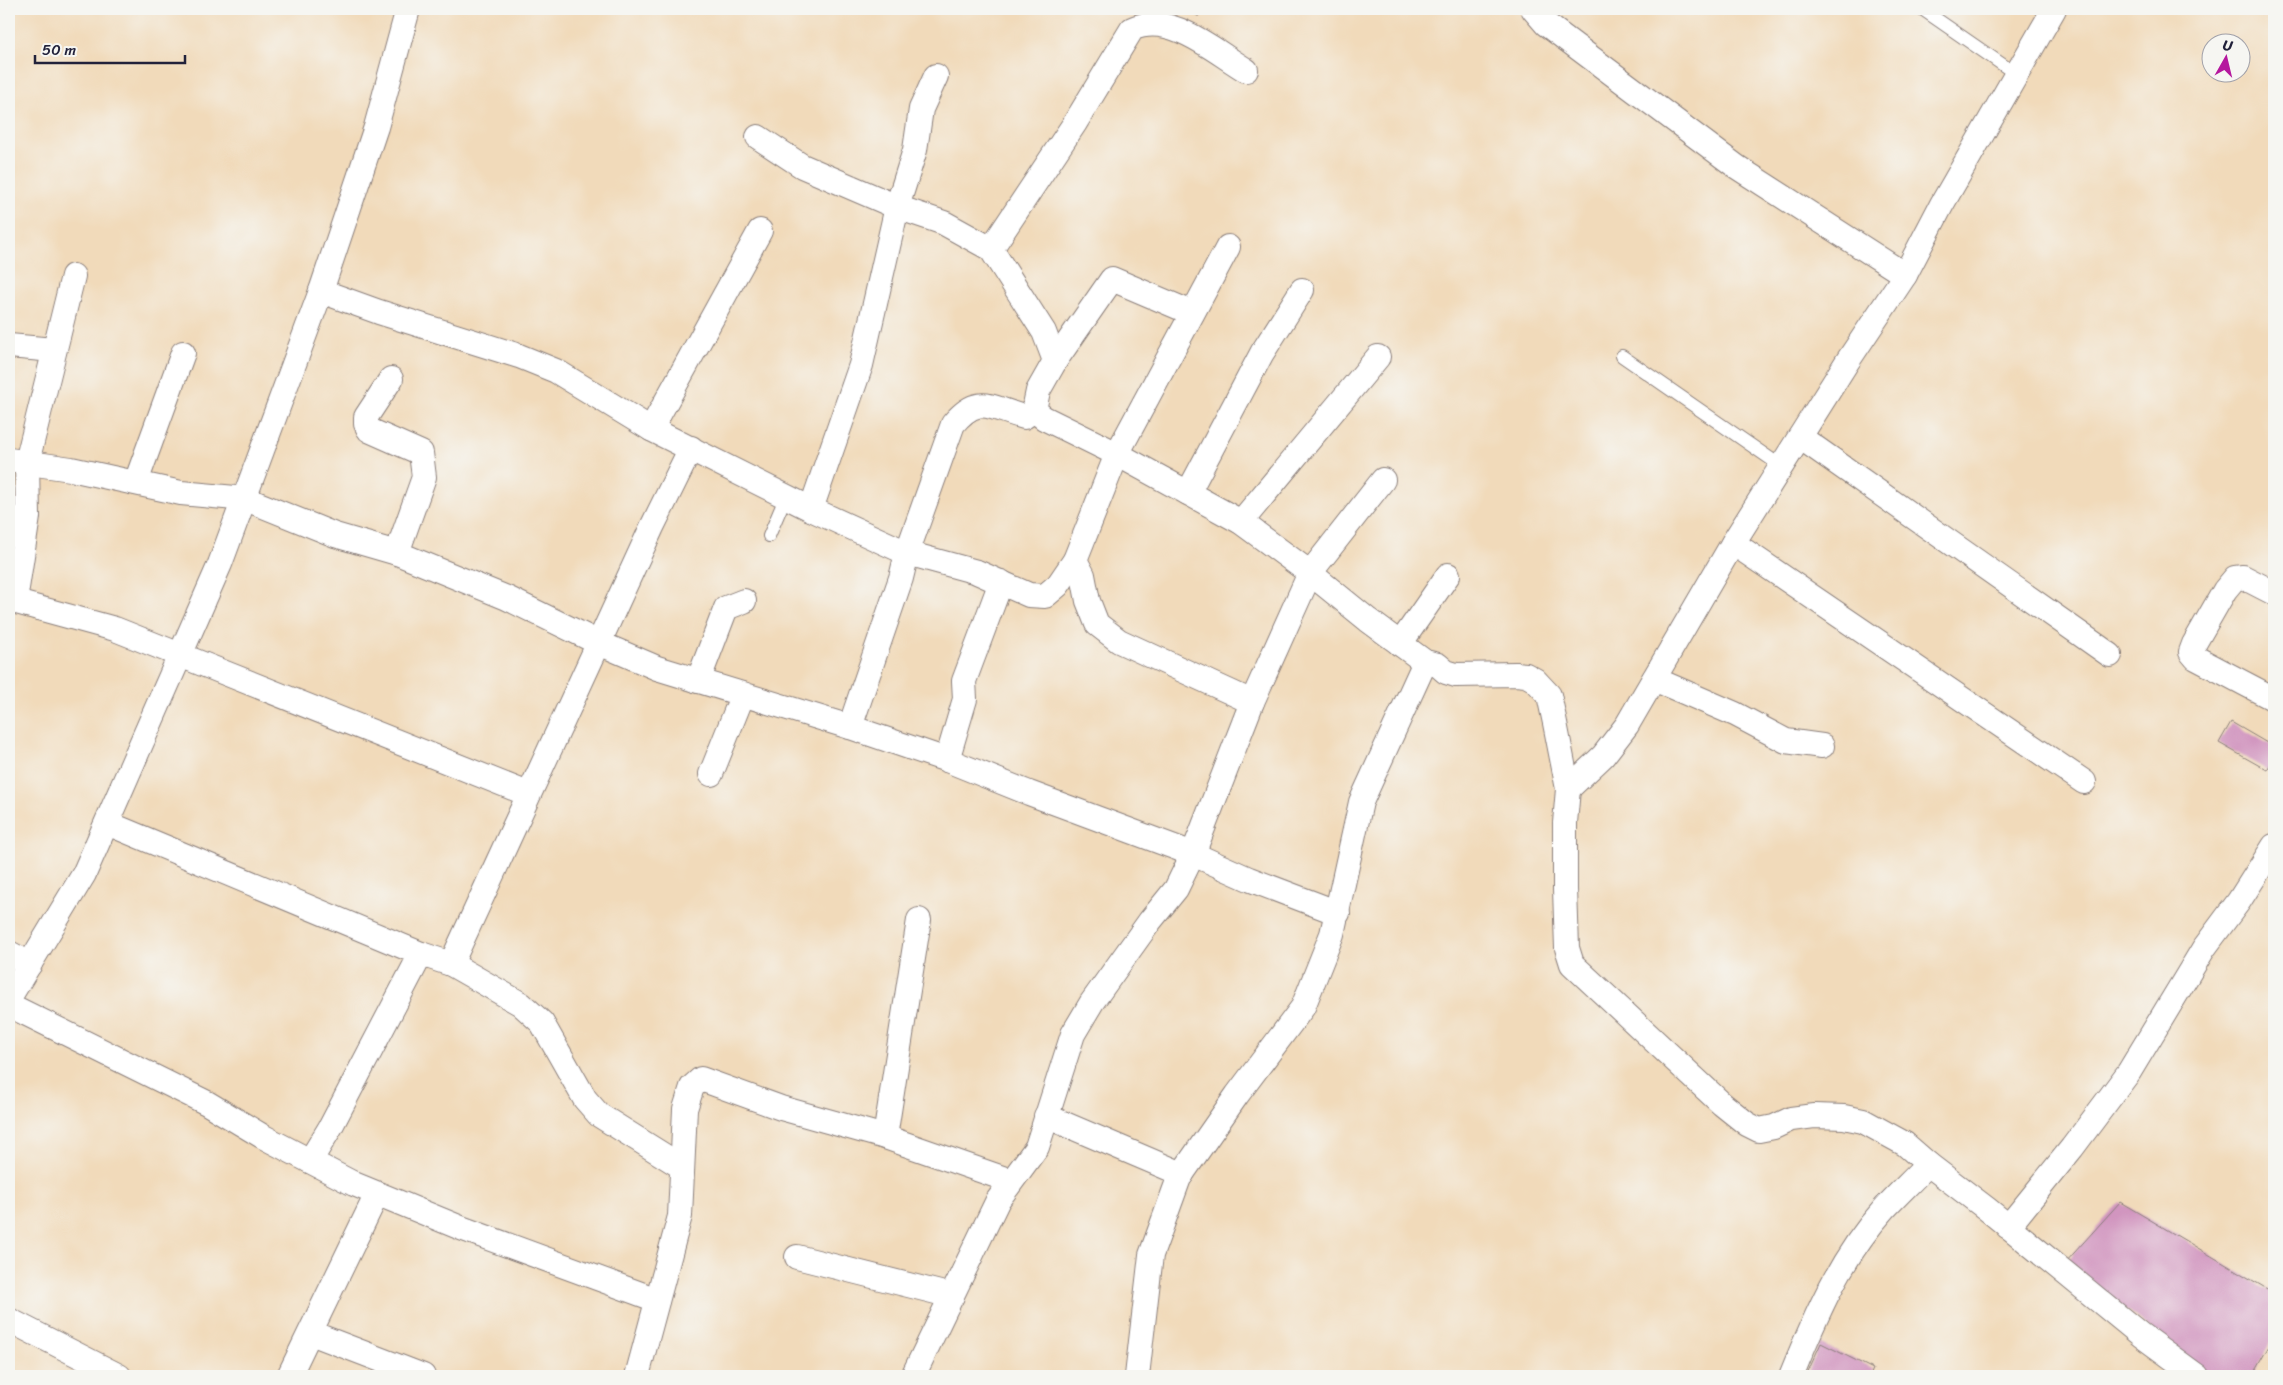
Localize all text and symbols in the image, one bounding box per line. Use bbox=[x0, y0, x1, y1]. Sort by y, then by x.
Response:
scale bar bbox=[35, 32, 185, 64]
north arrow bbox=[2200, 32, 2250, 82]
text: U bbox=[2221, 33, 2235, 59]
text: 50 m bbox=[42, 37, 77, 63]

